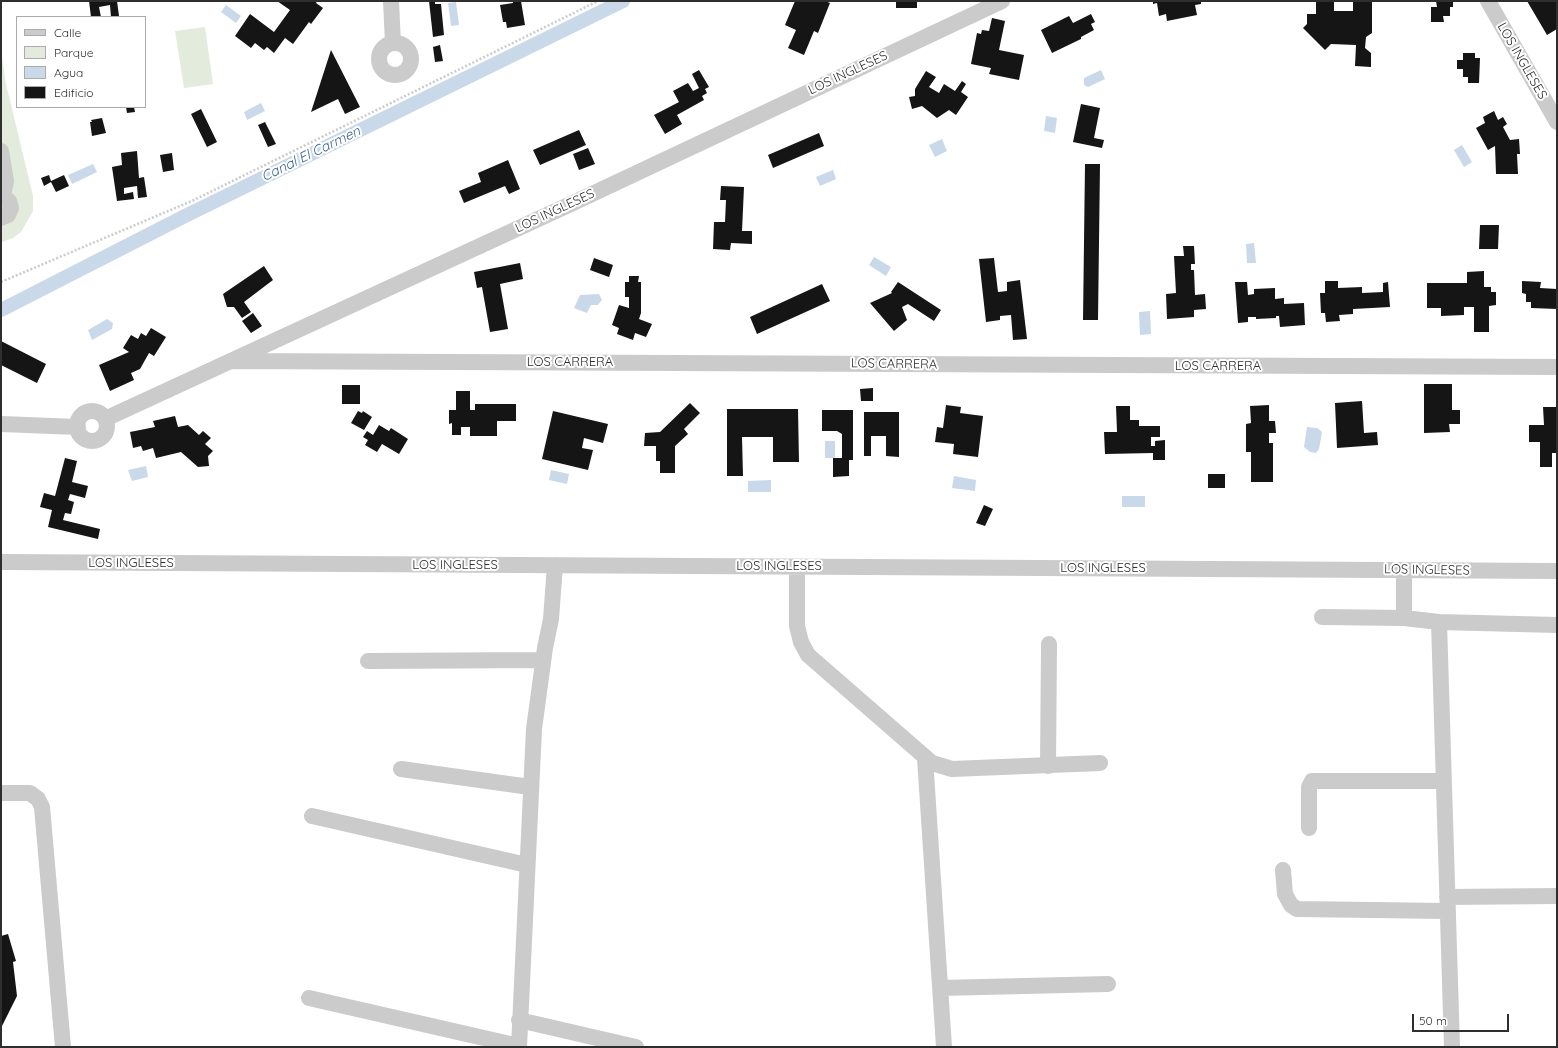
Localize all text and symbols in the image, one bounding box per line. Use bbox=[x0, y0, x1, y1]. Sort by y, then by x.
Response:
legend bbox=[16, 16, 146, 108]
street label: LOS INGLESES bbox=[1494, 20, 1550, 102]
text: Calle bbox=[54, 25, 81, 40]
text: Parque bbox=[54, 45, 94, 60]
street label: LOS INGLESES bbox=[806, 48, 890, 98]
text: Agua bbox=[54, 65, 83, 80]
text: Edificio bbox=[54, 85, 94, 100]
water label: Canal El Carmen bbox=[259, 123, 363, 185]
street label: LOS INGLESES bbox=[513, 186, 597, 236]
street label: LOS CARRERA bbox=[527, 354, 613, 370]
street label: LOS CARRERA bbox=[851, 355, 937, 373]
street label: LOS CARRERA bbox=[1175, 358, 1261, 374]
street label: LOS INGLESES bbox=[88, 555, 174, 571]
street label: LOS INGLESES bbox=[412, 557, 498, 573]
street label: LOS INGLESES bbox=[736, 558, 822, 574]
street label: LOS INGLESES bbox=[1060, 560, 1146, 576]
street label: LOS INGLESES bbox=[1384, 561, 1470, 579]
scale bar bbox=[1414, 1006, 1511, 1032]
text: 50 m bbox=[1419, 1013, 1447, 1028]

